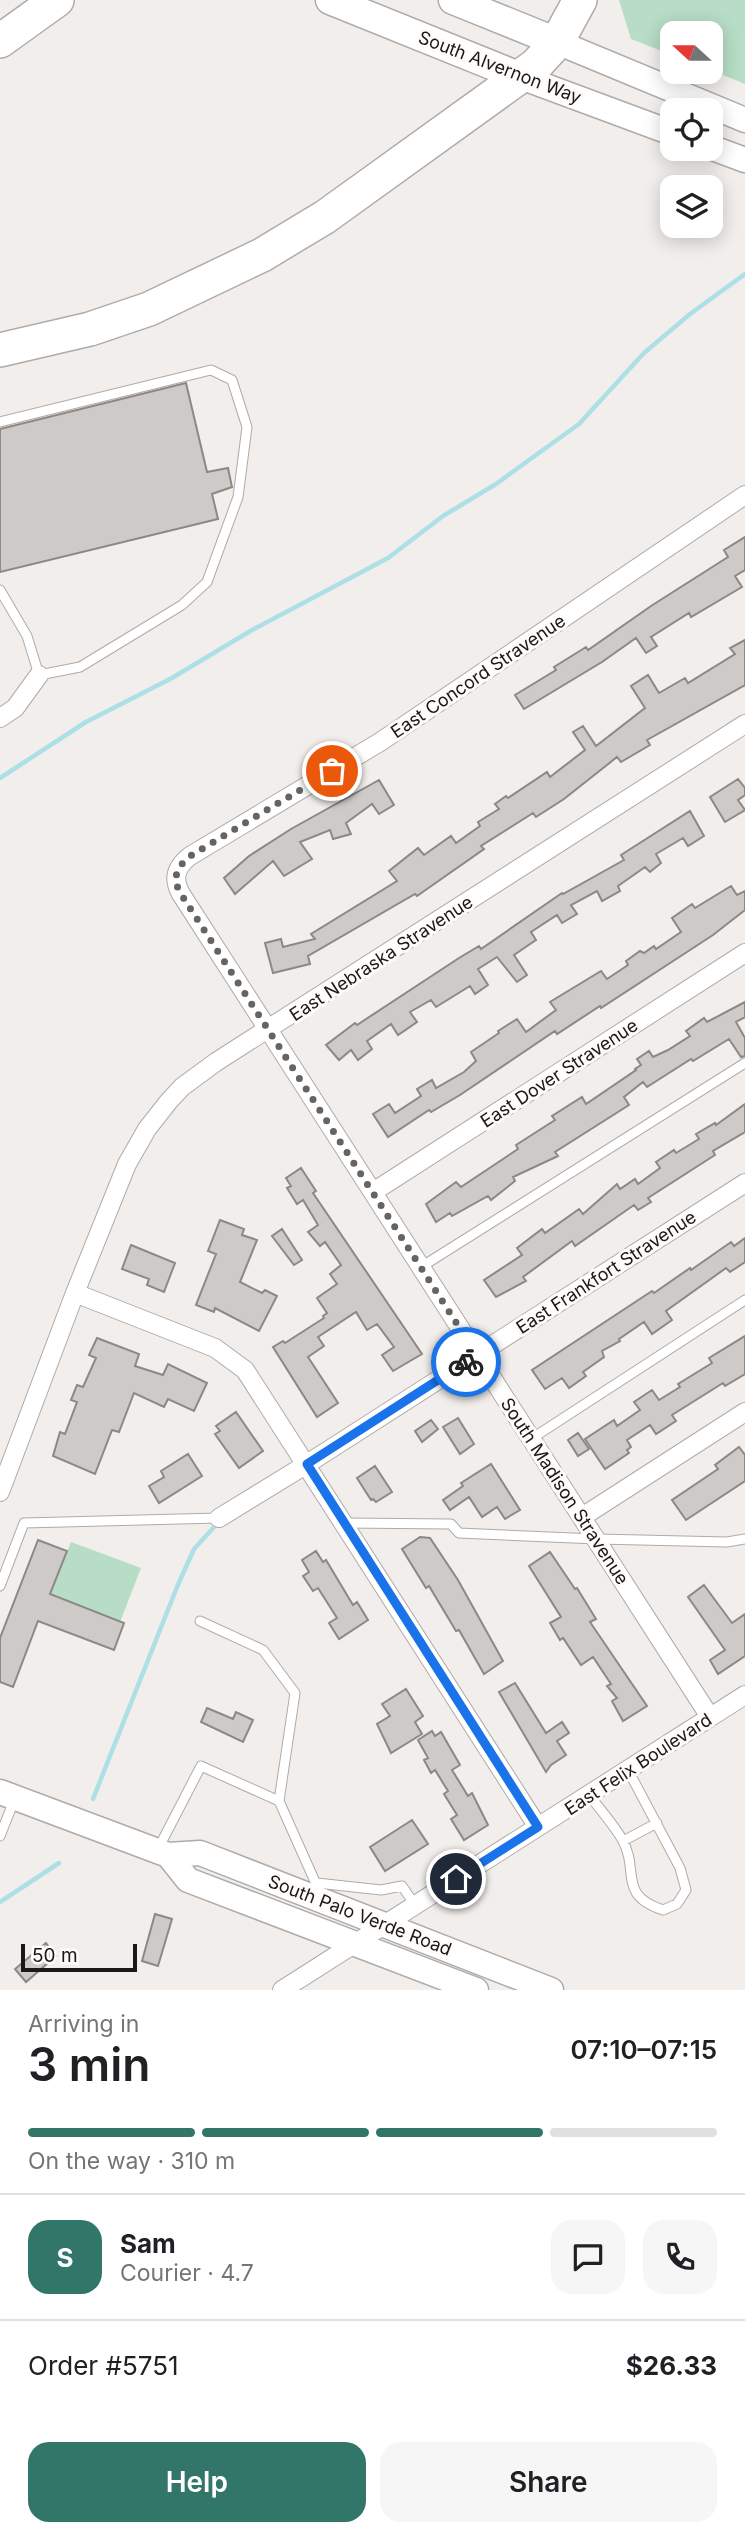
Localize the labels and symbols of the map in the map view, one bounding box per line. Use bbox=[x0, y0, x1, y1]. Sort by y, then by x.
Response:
north arrow bbox=[660, 21, 723, 84]
street label: South Alvernon Way bbox=[416, 26, 584, 108]
street label: East Concord Stravenue bbox=[387, 610, 569, 742]
pin bbox=[302, 741, 362, 801]
street label: East Nebraska Stravenue bbox=[286, 891, 476, 1025]
street label: East Dover Stravenue bbox=[477, 1014, 641, 1132]
street label: East Frankfort Stravenue bbox=[512, 1206, 700, 1338]
courier bbox=[431, 1327, 501, 1397]
street label: South Madison Stravenue bbox=[497, 1394, 633, 1588]
street label: East Felix Boulevard bbox=[561, 1709, 715, 1819]
pin bbox=[426, 1849, 486, 1909]
street label: South Palo Verde Road bbox=[265, 1870, 455, 1960]
scale bar bbox=[21, 1941, 136, 1973]

